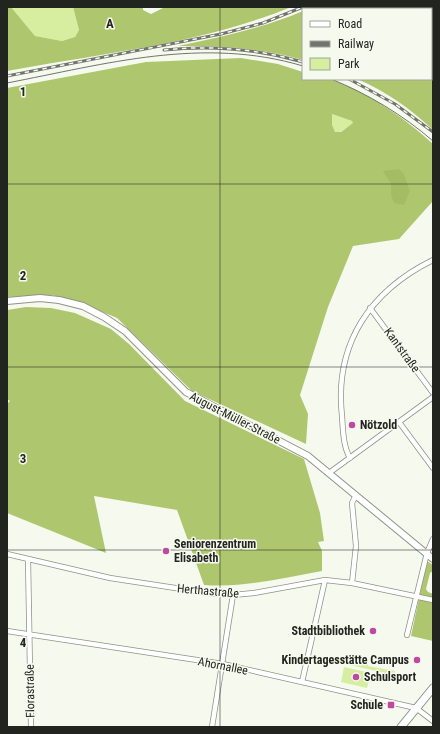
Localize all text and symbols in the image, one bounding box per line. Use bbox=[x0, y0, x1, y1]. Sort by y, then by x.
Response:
legend bbox=[302, 8, 432, 80]
text: A bbox=[106, 16, 114, 31]
text: Road bbox=[338, 17, 362, 31]
text: Railway bbox=[338, 37, 374, 51]
text: Park bbox=[338, 57, 360, 71]
text: 1 bbox=[20, 84, 26, 99]
text: 2 bbox=[20, 268, 27, 283]
street label: Kantstraße bbox=[381, 325, 423, 375]
street label: August-Müller-Straße bbox=[187, 389, 283, 447]
place label: Nötzold bbox=[360, 418, 397, 432]
marker: Nötzold bbox=[347, 420, 357, 430]
text: 3 bbox=[20, 451, 26, 466]
place label: Seniorenzentrum Elisabeth bbox=[174, 537, 256, 565]
marker: Seniorenzentrum Elisabeth bbox=[161, 546, 171, 556]
street label: Herthastraße bbox=[176, 581, 240, 601]
place label: Stadtbibliothek bbox=[292, 624, 365, 638]
marker: Stadtbibliothek bbox=[368, 626, 378, 636]
text: 4 bbox=[20, 635, 27, 650]
place label: Kindertagesstätte Campus bbox=[282, 653, 410, 667]
street label: Ahornallee bbox=[197, 654, 250, 678]
marker: Kindertagesstätte Campus bbox=[412, 655, 422, 665]
street label: Florastraße bbox=[23, 664, 37, 718]
place label: Schulsport bbox=[364, 670, 416, 684]
marker: Schulsport bbox=[351, 672, 361, 682]
place label: Schule bbox=[350, 698, 383, 712]
marker: Schule bbox=[386, 700, 396, 710]

